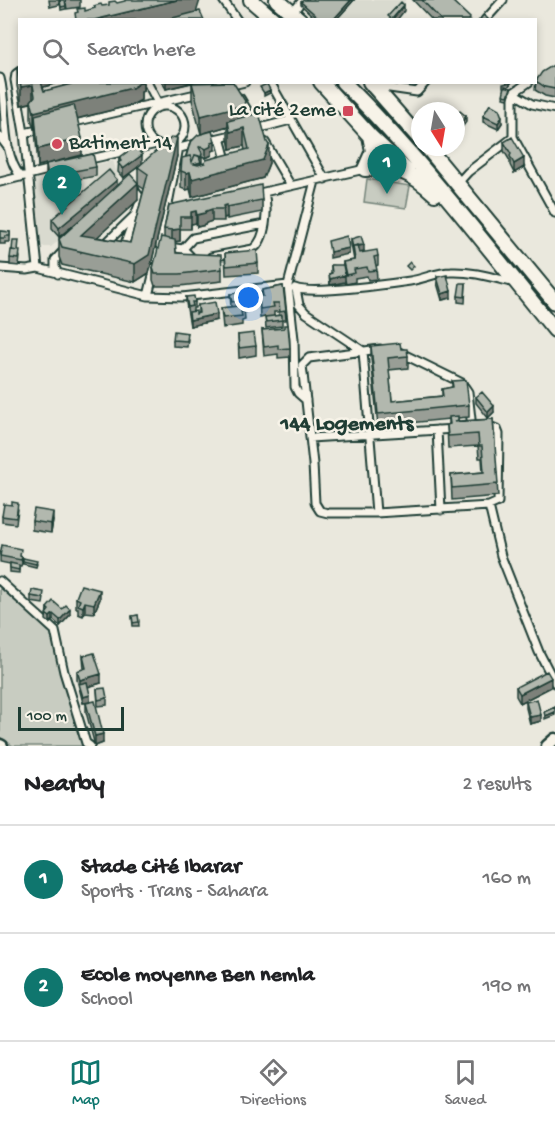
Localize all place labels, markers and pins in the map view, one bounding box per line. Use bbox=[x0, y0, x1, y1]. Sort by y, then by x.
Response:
place label: La cité 2eme bbox=[229, 99, 337, 124]
marker: La cité 2eme bbox=[341, 104, 355, 118]
place label: Batiment 14 bbox=[68, 132, 172, 157]
marker: Batiment 14 bbox=[50, 137, 64, 151]
pin: 1 bbox=[368, 144, 406, 194]
pin: 2 bbox=[42, 166, 82, 215]

